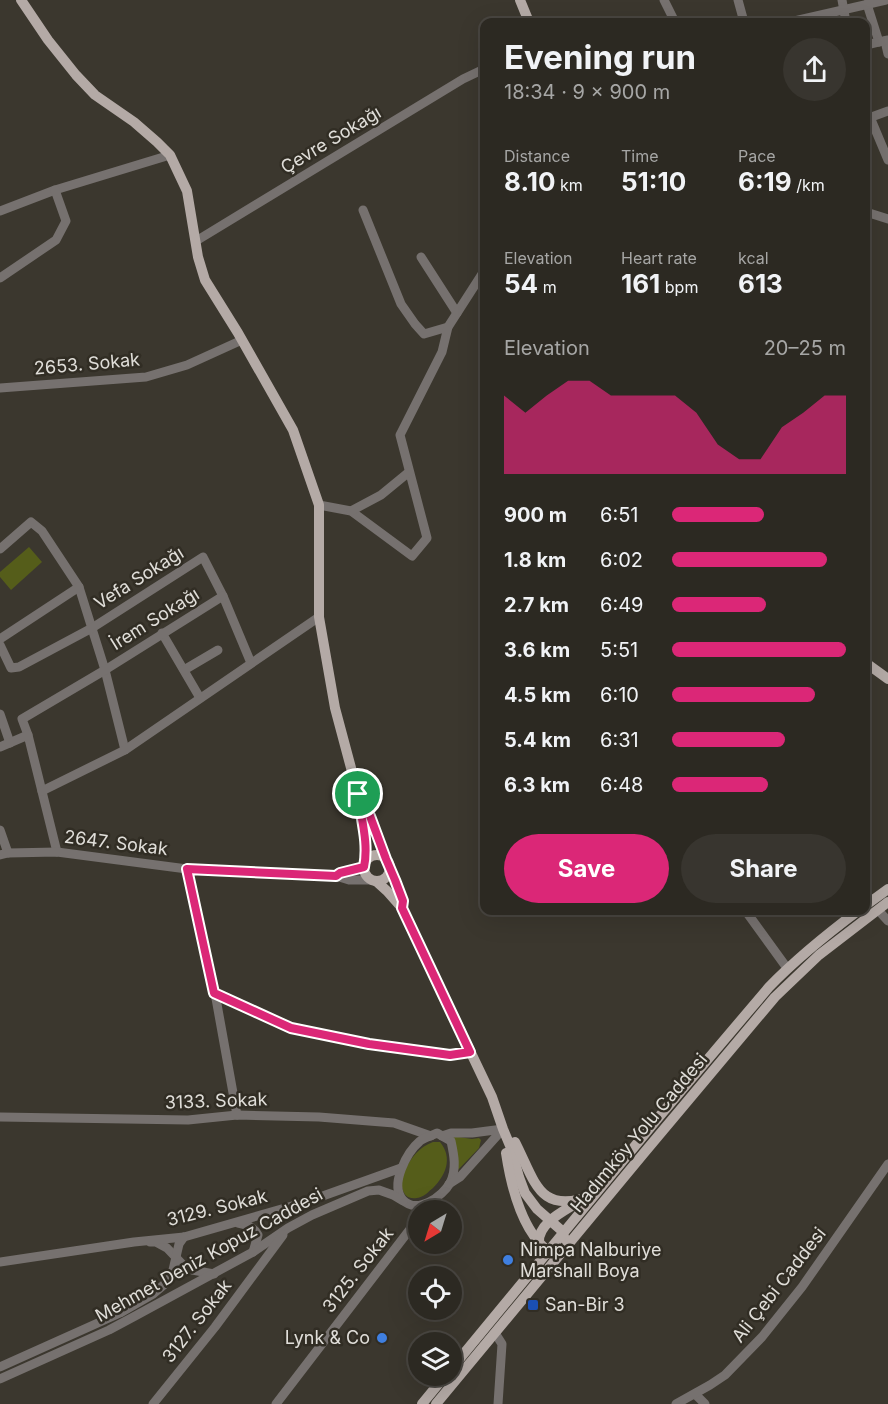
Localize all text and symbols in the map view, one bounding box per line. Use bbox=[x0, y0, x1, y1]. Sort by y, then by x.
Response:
text: Evening run bbox=[504, 37, 696, 77]
button: share bbox=[783, 38, 846, 101]
text: 18:34 · 9 × 900 m bbox=[504, 80, 670, 104]
street label: Çevre Sokağı bbox=[277, 101, 385, 178]
text: Distance bbox=[504, 146, 570, 166]
text: Time bbox=[621, 146, 659, 166]
text: Pace bbox=[738, 146, 776, 166]
text: 8.10 bbox=[504, 166, 555, 197]
text: 51:10 bbox=[621, 166, 686, 197]
text: 6:19 bbox=[738, 166, 792, 197]
text: km bbox=[555, 175, 583, 195]
text: /km bbox=[792, 175, 825, 195]
text: Elevation bbox=[504, 248, 573, 268]
text: Heart rate bbox=[621, 248, 697, 268]
text: kcal bbox=[738, 248, 769, 268]
text: 54 bbox=[504, 268, 538, 299]
text: 161 bbox=[621, 268, 660, 299]
text: 613 bbox=[738, 268, 783, 299]
text: m bbox=[538, 277, 557, 297]
text: bpm bbox=[660, 277, 698, 297]
text: Elevation bbox=[504, 336, 590, 360]
text: 20–25 m bbox=[764, 336, 846, 360]
street label: 2653. Sokak bbox=[33, 348, 141, 379]
text: 900 m bbox=[504, 503, 567, 527]
text: 6:51 bbox=[600, 503, 638, 527]
street label: Vefa Sokağı bbox=[90, 542, 187, 613]
text: 1.8 km bbox=[504, 548, 566, 572]
text: 6:02 bbox=[600, 548, 643, 572]
street label: İrem Sokağı bbox=[106, 582, 203, 654]
text: 2.7 km bbox=[504, 593, 569, 617]
text: 6:49 bbox=[600, 593, 644, 617]
text: 3.6 km bbox=[504, 638, 570, 662]
text: 5:51 bbox=[600, 638, 638, 662]
text: 4.5 km bbox=[504, 683, 571, 707]
text: 6:10 bbox=[600, 683, 639, 707]
text: 5.4 km bbox=[504, 728, 571, 752]
text: 6:31 bbox=[600, 728, 639, 752]
pin bbox=[332, 768, 383, 819]
text: 6.3 km bbox=[504, 773, 570, 797]
text: 6:48 bbox=[600, 773, 643, 797]
icon: arrive bbox=[341, 777, 374, 810]
street label: 2647. Sokak bbox=[63, 826, 169, 859]
button: Save bbox=[504, 834, 669, 903]
button: Share bbox=[681, 834, 846, 903]
street label: Hadımköy Yolu Caddesi bbox=[566, 1049, 711, 1216]
street label: 3133. Sokak bbox=[164, 1088, 268, 1113]
street label: Mehmet Deniz Kopuz Caddesi bbox=[91, 1183, 326, 1326]
street label: 3129. Sokak bbox=[165, 1185, 269, 1230]
north arrow bbox=[408, 1200, 462, 1254]
map controls bbox=[408, 1200, 462, 1386]
street label: 3125. Sokak bbox=[318, 1223, 397, 1316]
street label: Ali Çebi Caddesi bbox=[727, 1223, 830, 1346]
place label: Nimpa Nalburiye Marshall Boya bbox=[520, 1239, 661, 1281]
marker: Nimpa Nalburiye Marshall Boya bbox=[501, 1253, 515, 1267]
button: locate bbox=[408, 1266, 462, 1320]
street label: 3127. Sokak bbox=[158, 1275, 236, 1366]
place label: San-Bir 3 bbox=[545, 1294, 625, 1315]
marker: San-Bir 3 bbox=[526, 1298, 540, 1312]
place label: Lynk & Co bbox=[285, 1327, 370, 1348]
marker: Lynk & Co bbox=[375, 1331, 389, 1345]
button: layers bbox=[408, 1332, 462, 1386]

